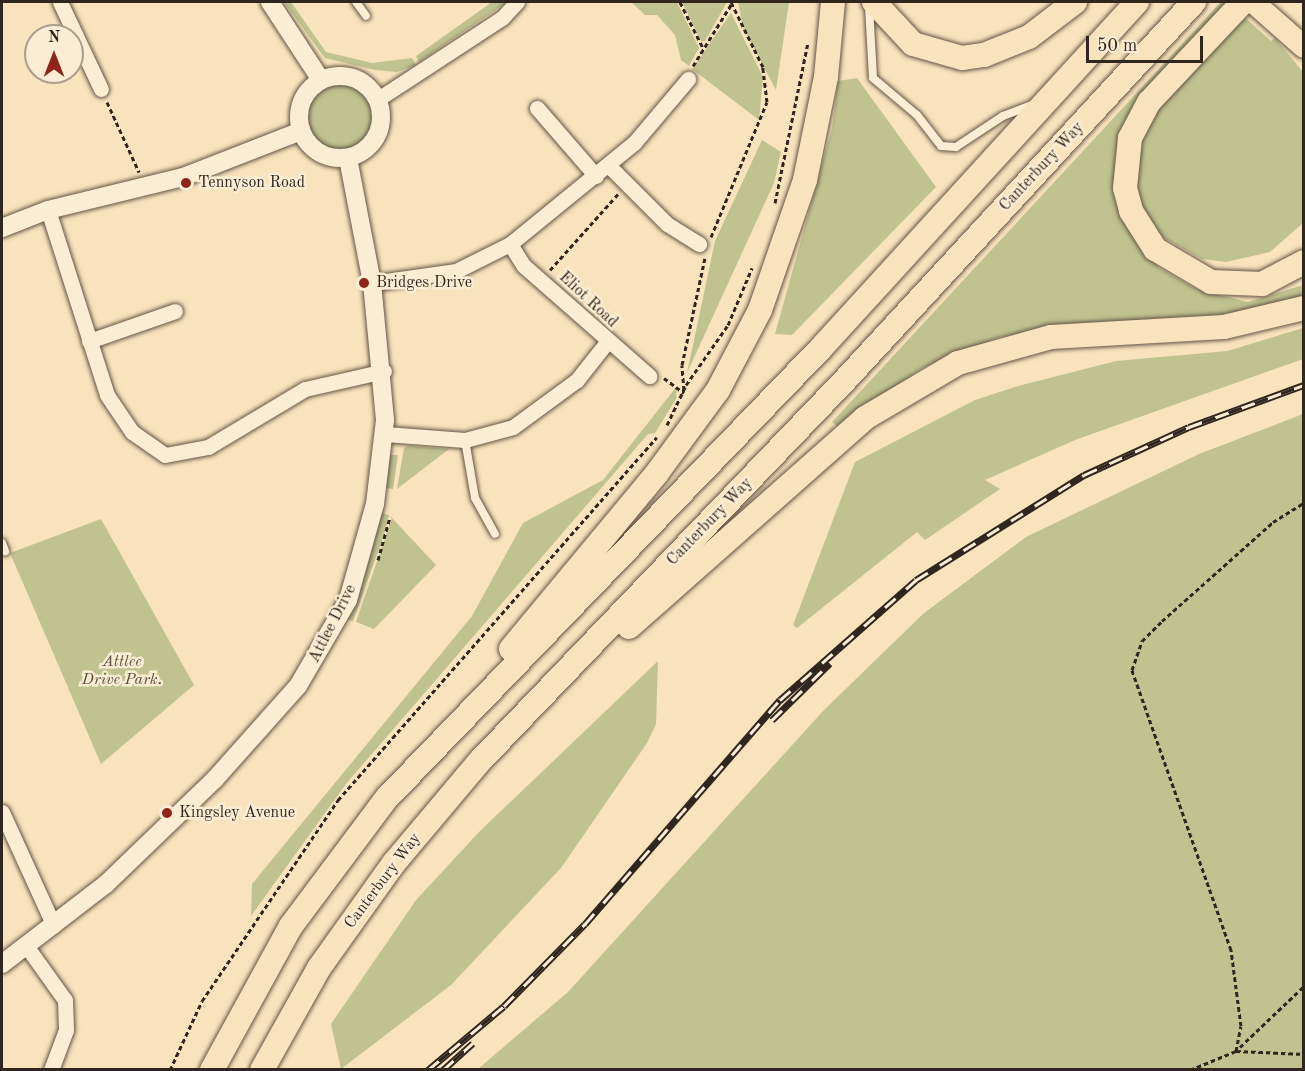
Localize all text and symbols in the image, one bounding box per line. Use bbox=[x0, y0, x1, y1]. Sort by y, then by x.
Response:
north arrow bbox=[24, 24, 84, 84]
scale bar bbox=[1089, 24, 1206, 62]
text: N bbox=[48, 30, 60, 46]
text: 50 m bbox=[1097, 37, 1137, 55]
street label: Canterbury Way bbox=[996, 118, 1088, 216]
place label: Tennyson Road bbox=[198, 173, 305, 193]
marker: Tennyson Road bbox=[179, 176, 193, 190]
street label: Eliot Road bbox=[555, 268, 621, 332]
place label: Bridges Drive bbox=[376, 273, 472, 293]
marker: Bridges Drive bbox=[357, 276, 371, 290]
street label: Canterbury Way bbox=[663, 474, 757, 570]
street label: Attlee Drive bbox=[305, 582, 361, 666]
park label: Attlee Drive Park. bbox=[82, 652, 162, 690]
place label: Kingsley Avenue bbox=[179, 803, 295, 823]
marker: Kingsley Avenue bbox=[160, 806, 174, 820]
street label: Canterbury Way bbox=[341, 829, 425, 933]

